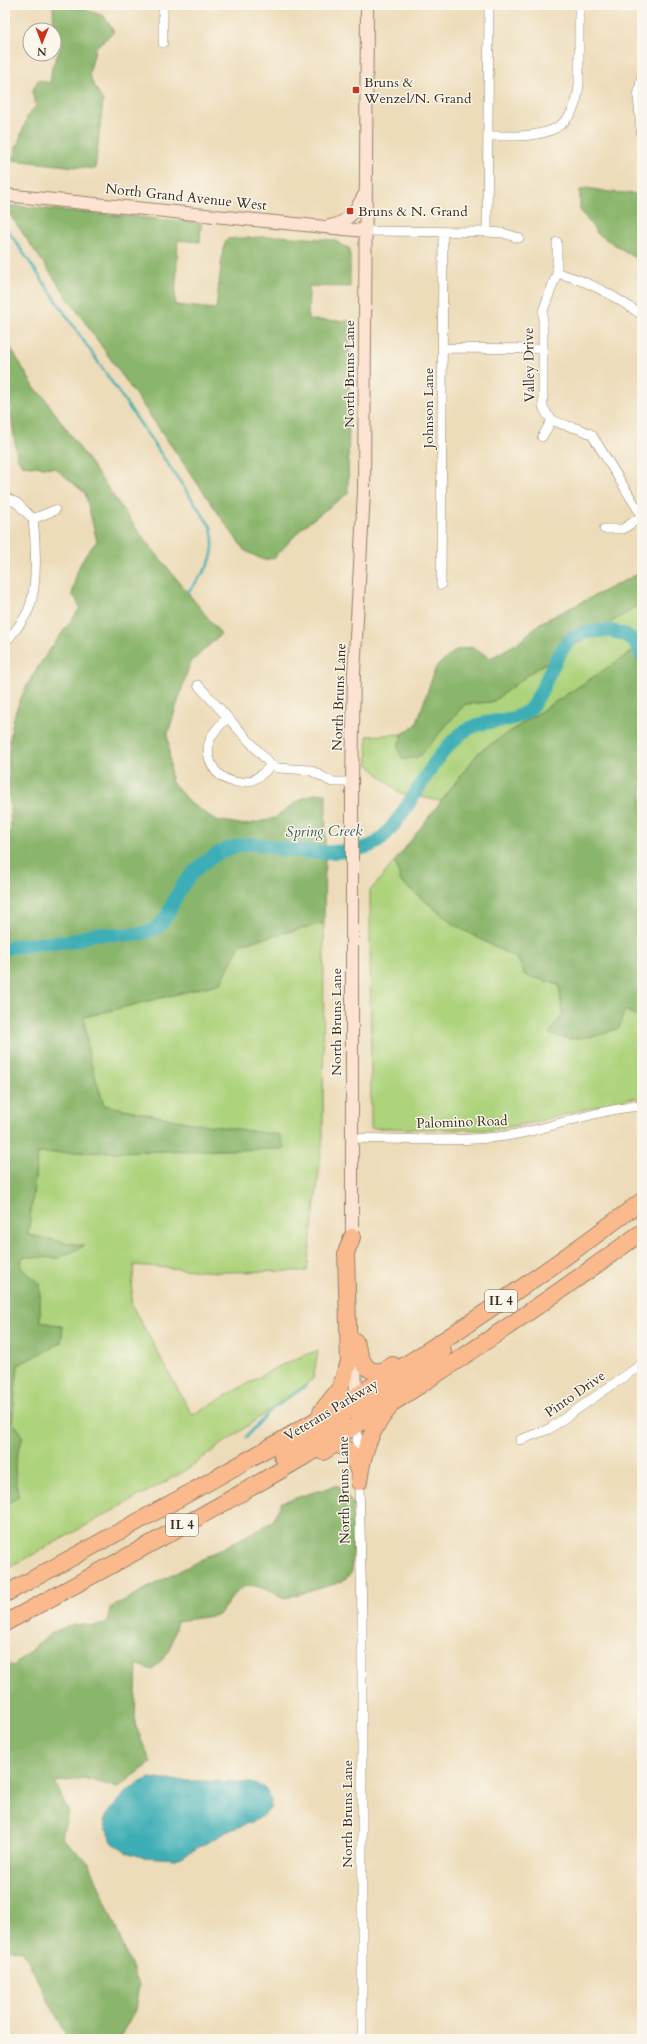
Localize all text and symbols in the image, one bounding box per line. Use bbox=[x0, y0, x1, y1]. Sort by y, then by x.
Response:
north arrow bbox=[22, 22, 62, 62]
text: N bbox=[36, 44, 47, 59]
place label: Bruns & Wenzel/N. Grand bbox=[363, 73, 472, 108]
marker: Bruns & Wenzel/N. Grand bbox=[351, 85, 361, 95]
street label: North Grand Avenue West bbox=[104, 179, 268, 215]
place label: Bruns & N. Grand bbox=[358, 202, 468, 221]
marker: Bruns & N. Grand bbox=[345, 206, 355, 216]
street label: North Bruns Lane bbox=[340, 320, 359, 428]
street label: Valley Drive bbox=[519, 327, 539, 403]
street label: Johnson Lane bbox=[419, 368, 438, 450]
street label: North Bruns Lane bbox=[328, 643, 350, 751]
water label: Spring Creek bbox=[285, 820, 363, 842]
street label: North Bruns Lane bbox=[327, 968, 346, 1076]
street label: Palomino Road bbox=[416, 1111, 508, 1133]
road number: IL 4 bbox=[485, 1290, 517, 1312]
street label: Pinto Drive bbox=[541, 1366, 609, 1422]
street label: Veterans Parkway bbox=[280, 1374, 382, 1446]
street label: North Bruns Lane bbox=[334, 1436, 354, 1544]
road number: IL 4 bbox=[166, 1514, 198, 1536]
street label: North Bruns Lane bbox=[338, 1760, 357, 1868]

